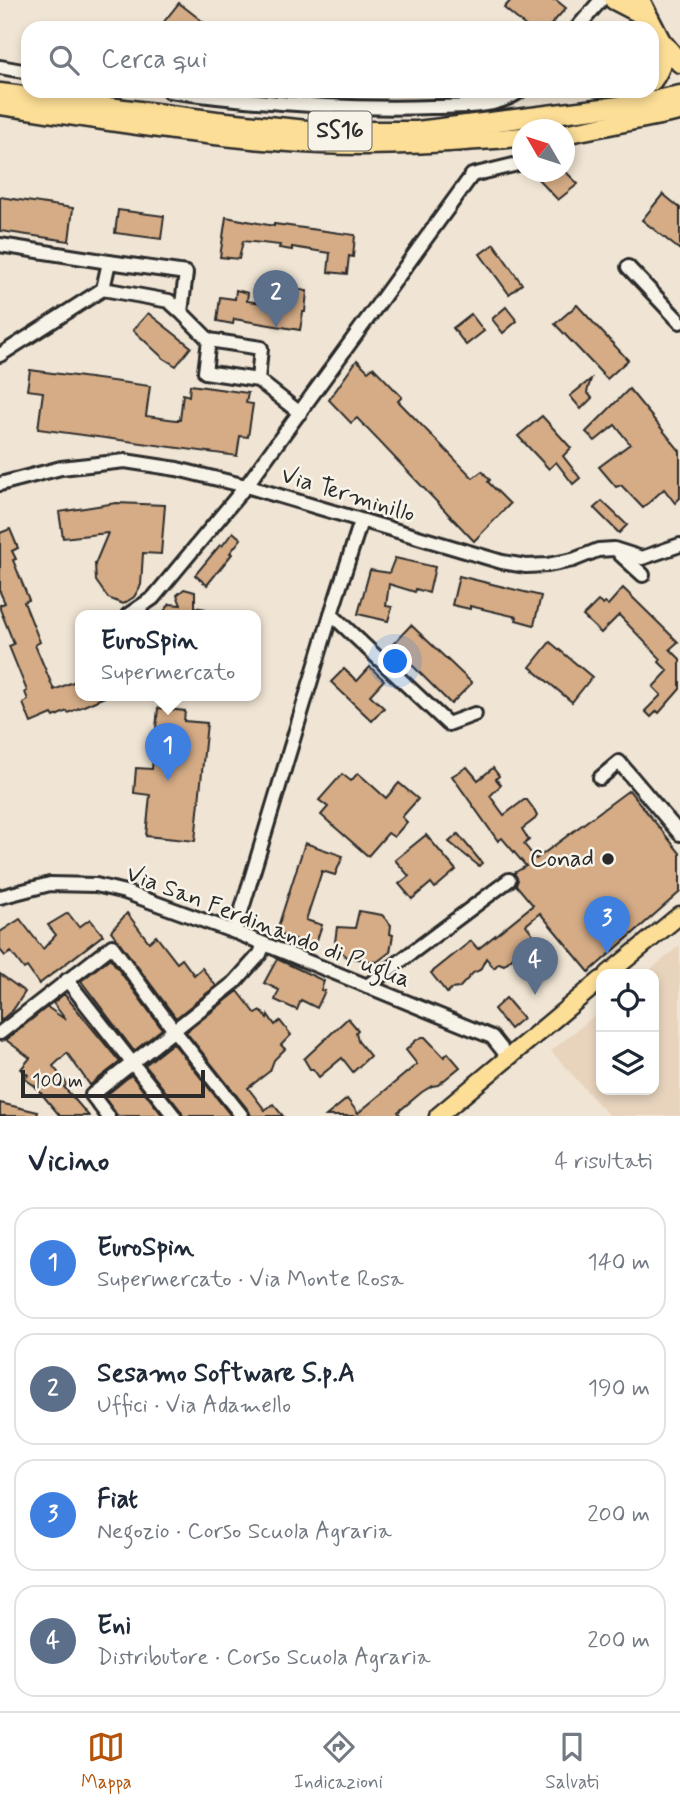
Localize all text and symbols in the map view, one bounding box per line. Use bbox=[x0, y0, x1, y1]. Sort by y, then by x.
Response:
search box bbox=[21, 21, 659, 98]
icon: search bbox=[45, 41, 83, 79]
text: Cerca qui bbox=[101, 43, 207, 77]
road number: SS16 bbox=[308, 112, 372, 150]
north arrow bbox=[512, 119, 575, 182]
pin: 2 bbox=[253, 270, 299, 328]
street label: Via Terminillo bbox=[277, 460, 419, 530]
popup bbox=[75, 610, 261, 701]
text: EuroSpin bbox=[101, 624, 198, 658]
your location bbox=[378, 644, 412, 678]
text: Supermercato bbox=[101, 658, 235, 688]
pin: 1 bbox=[145, 723, 191, 781]
place label: Conad bbox=[530, 844, 594, 875]
marker: Conad bbox=[600, 851, 616, 867]
street label: Via San Ferdinando di Puglia bbox=[120, 858, 415, 998]
pin: 3 bbox=[584, 896, 630, 954]
pin: 4 bbox=[512, 937, 558, 995]
map controls bbox=[596, 969, 659, 1095]
button: locate bbox=[596, 969, 659, 1032]
button: layers bbox=[596, 1032, 659, 1095]
scale bar bbox=[21, 1067, 205, 1099]
text: 100 m bbox=[32, 1069, 83, 1094]
text: Vicino bbox=[28, 1142, 109, 1181]
text: 4 risultati bbox=[555, 1147, 652, 1177]
text: EuroSpin bbox=[97, 1231, 194, 1265]
text: 1 bbox=[48, 1248, 58, 1278]
text: 140 m bbox=[587, 1248, 650, 1278]
text: Supermercato · Via Monte Rosa bbox=[97, 1265, 404, 1295]
text: Sesamo Software S.p.A bbox=[97, 1357, 355, 1391]
text: 2 bbox=[47, 1374, 59, 1404]
text: 190 m bbox=[588, 1374, 650, 1404]
text: Uffici · Via Adamello bbox=[97, 1391, 291, 1421]
text: Fiat bbox=[97, 1483, 138, 1517]
text: 3 bbox=[48, 1500, 58, 1530]
text: 200 m bbox=[587, 1500, 650, 1530]
text: Negozio · Corso Scuola Agraria bbox=[97, 1517, 392, 1547]
text: Eni bbox=[97, 1609, 131, 1643]
text: 4 bbox=[46, 1626, 60, 1656]
text: 200 m bbox=[587, 1626, 650, 1656]
text: Distributore · Corso Scuola Agraria bbox=[97, 1643, 431, 1673]
tab: Mappa bbox=[81, 1728, 132, 1795]
tab: Indicazioni bbox=[294, 1728, 383, 1795]
tab: Salvati bbox=[545, 1728, 599, 1795]

